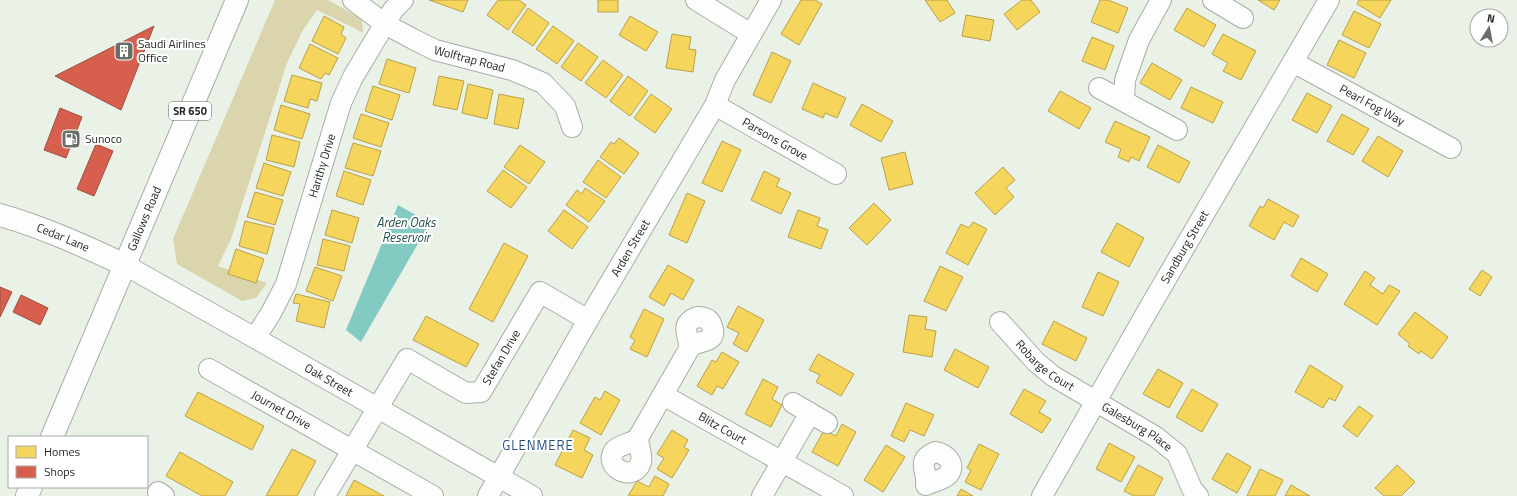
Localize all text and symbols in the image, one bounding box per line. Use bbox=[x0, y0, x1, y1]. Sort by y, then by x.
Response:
north arrow bbox=[1469, 8, 1509, 48]
text: N bbox=[1486, 10, 1496, 27]
place label: Saudi Airlines Office bbox=[138, 34, 206, 67]
building icon: Saudi Airlines Office bbox=[113, 40, 135, 62]
street label: Wolftrap Road bbox=[432, 40, 507, 77]
street label: Pearl Fog Way bbox=[1336, 79, 1409, 130]
road number: SR 650 bbox=[169, 102, 211, 120]
street label: Parsons Grove bbox=[739, 112, 812, 165]
fuel station icon: Sunoco bbox=[60, 128, 82, 150]
place label: Sunoco bbox=[85, 129, 122, 148]
street label: Harithy Drive bbox=[303, 131, 340, 200]
street label: Gallows Road bbox=[122, 183, 166, 254]
street label: Sandburg Street bbox=[1155, 206, 1214, 287]
water label: Arden Oaks Reservoir bbox=[376, 212, 437, 247]
street label: Arden Street bbox=[606, 215, 655, 280]
street label: Cedar Lane bbox=[34, 218, 93, 257]
street label: Stefan Drive bbox=[477, 326, 525, 389]
street label: Robarge Court bbox=[1011, 335, 1079, 396]
street label: Oak Street bbox=[301, 358, 358, 401]
street label: Journet Drive bbox=[248, 385, 315, 434]
street label: Galesburg Place bbox=[1098, 397, 1177, 456]
street label: Blitz Court bbox=[695, 407, 751, 449]
district label: GLENMERE bbox=[502, 435, 574, 455]
legend bbox=[8, 436, 148, 488]
text: Homes bbox=[44, 442, 80, 461]
text: Shops bbox=[44, 462, 76, 481]

